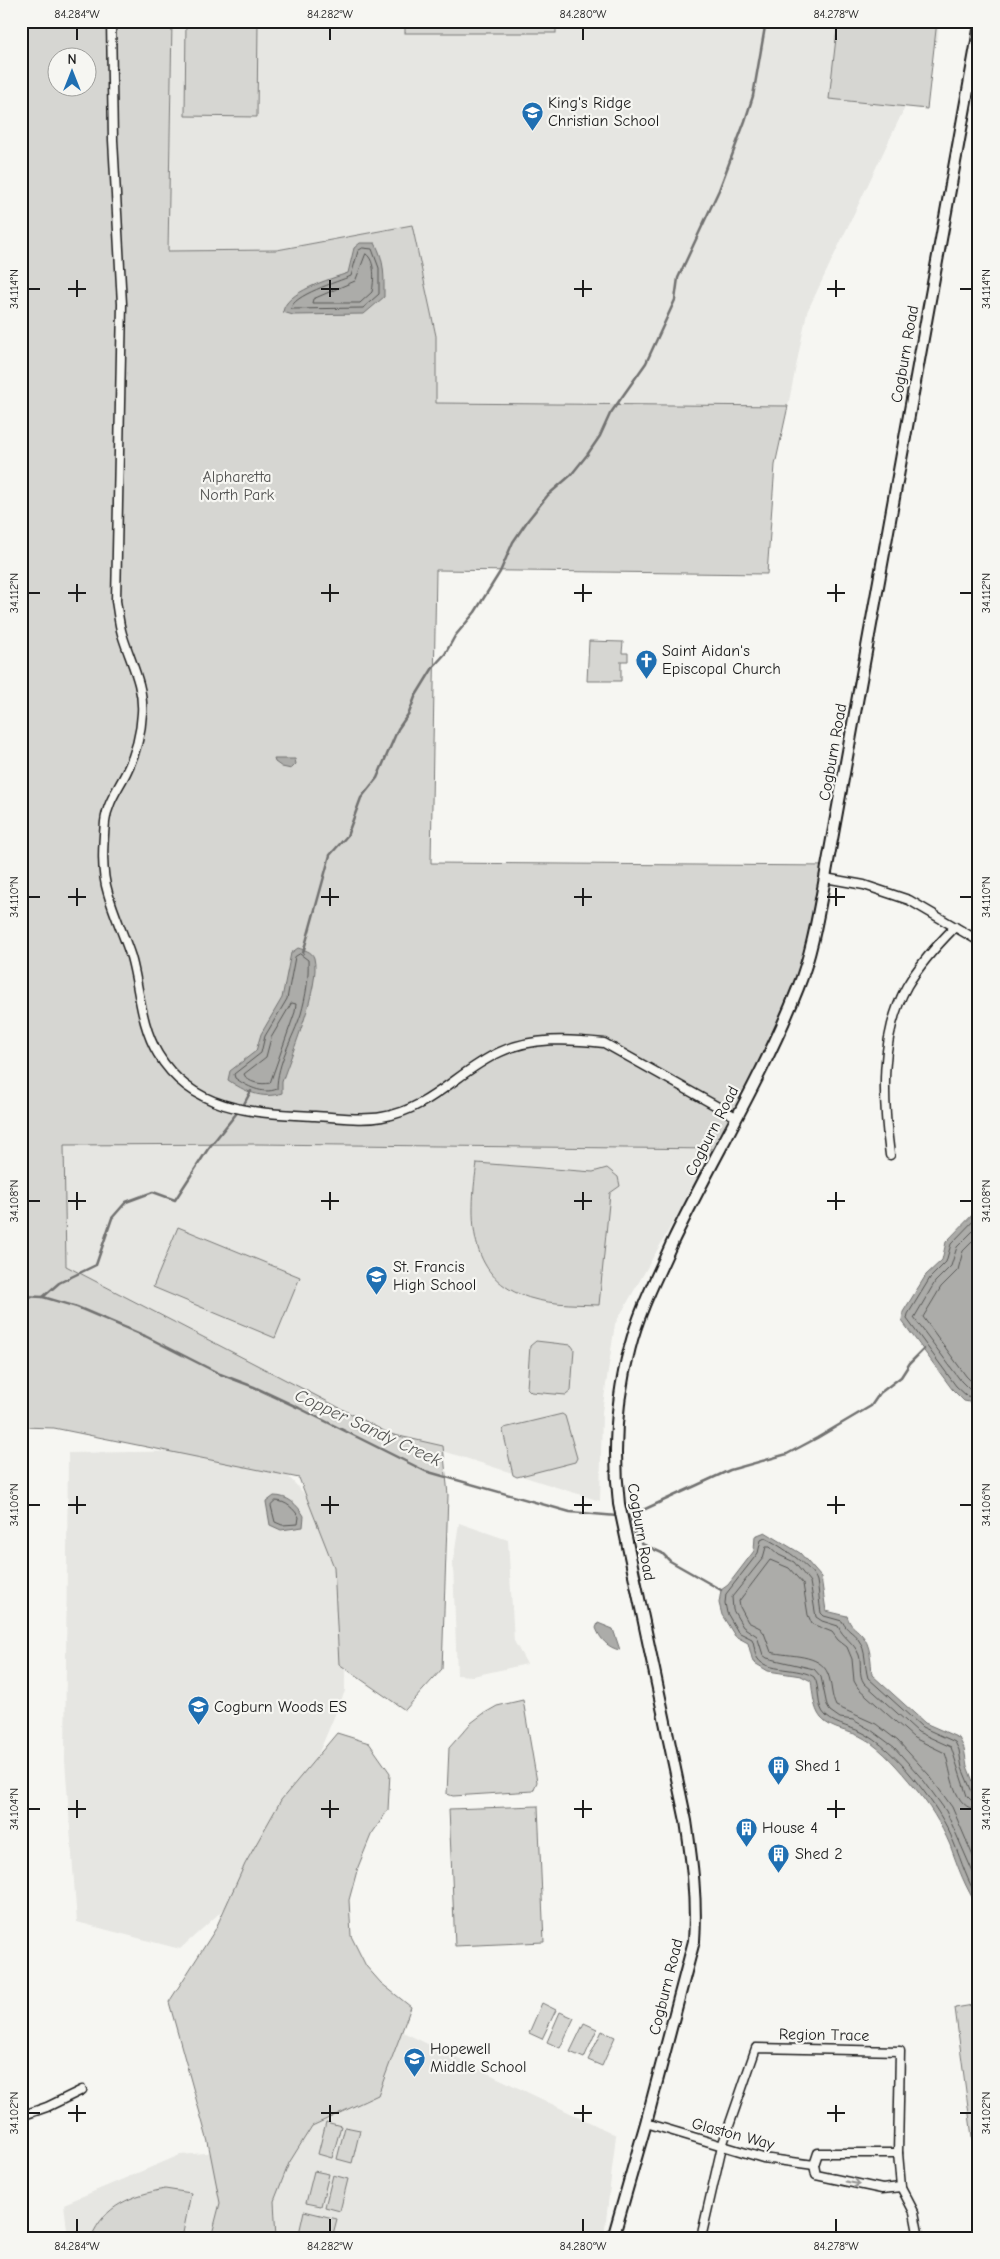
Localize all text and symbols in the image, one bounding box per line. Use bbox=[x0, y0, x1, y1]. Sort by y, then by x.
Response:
text: 84.284°W bbox=[54, 7, 100, 21]
text: 84.282°W bbox=[307, 7, 354, 21]
text: 84.280°W bbox=[560, 7, 607, 21]
text: 84.278°W bbox=[813, 7, 859, 21]
north arrow bbox=[48, 48, 98, 98]
text: N bbox=[67, 51, 77, 68]
place label: King's Ridge Christian School bbox=[548, 94, 659, 130]
school or university icon: King's Ridge Christian School bbox=[520, 100, 544, 131]
text: 34.114°N bbox=[7, 269, 21, 309]
text: 34.114°N bbox=[979, 269, 993, 309]
street label: Cogburn Road bbox=[888, 304, 922, 404]
park label: Alpharetta North Park bbox=[200, 468, 274, 504]
text: 34.112°N bbox=[7, 573, 21, 613]
text: 34.112°N bbox=[979, 573, 993, 613]
place label: Saint Aidan's Episcopal Church bbox=[662, 642, 781, 678]
church icon: Saint Aidan's Episcopal Church bbox=[634, 648, 658, 679]
street label: Cogburn Road bbox=[816, 702, 850, 802]
text: 34.110°N bbox=[7, 876, 21, 918]
text: 34.110°N bbox=[979, 876, 993, 918]
street label: Cogburn Road bbox=[682, 1083, 742, 1179]
text: 34.108°N bbox=[7, 1180, 21, 1222]
text: 34.108°N bbox=[979, 1180, 993, 1222]
place label: St. Francis High School bbox=[393, 1258, 476, 1294]
school or university icon: St. Francis High School bbox=[365, 1264, 389, 1295]
water label: Copper Sandy Creek bbox=[291, 1385, 445, 1471]
street label: Cogburn Road bbox=[624, 1482, 658, 1582]
text: 34.106°N bbox=[7, 1483, 21, 1527]
text: 34.106°N bbox=[979, 1483, 993, 1527]
school or university icon: Cogburn Woods ES bbox=[186, 1695, 210, 1726]
place label: Cogburn Woods ES bbox=[214, 1698, 347, 1716]
building icon: Shed 1 bbox=[767, 1754, 791, 1785]
place label: Shed 1 bbox=[795, 1757, 841, 1775]
text: 34.104°N bbox=[7, 1788, 21, 1830]
text: 34.104°N bbox=[979, 1788, 993, 1830]
building icon: House 4 bbox=[734, 1816, 758, 1847]
place label: House 4 bbox=[762, 1819, 818, 1837]
building icon: Shed 2 bbox=[767, 1842, 791, 1873]
place label: Shed 2 bbox=[795, 1845, 843, 1863]
street label: Cogburn Road bbox=[645, 1937, 687, 2037]
street label: Region Trace bbox=[779, 2025, 869, 2045]
place label: Hopewell Middle School bbox=[430, 2040, 526, 2076]
school or university icon: Hopewell Middle School bbox=[402, 2046, 426, 2077]
text: 34.102°N bbox=[7, 2092, 21, 2134]
text: 34.102°N bbox=[979, 2092, 993, 2134]
street label: Glaston Way bbox=[690, 2114, 777, 2154]
one-way arrow bbox=[845, 2179, 861, 2188]
text: 84.284°W bbox=[54, 2239, 100, 2253]
text: 84.282°W bbox=[307, 2239, 354, 2253]
text: 84.280°W bbox=[560, 2239, 607, 2253]
text: 84.278°W bbox=[813, 2239, 859, 2253]

